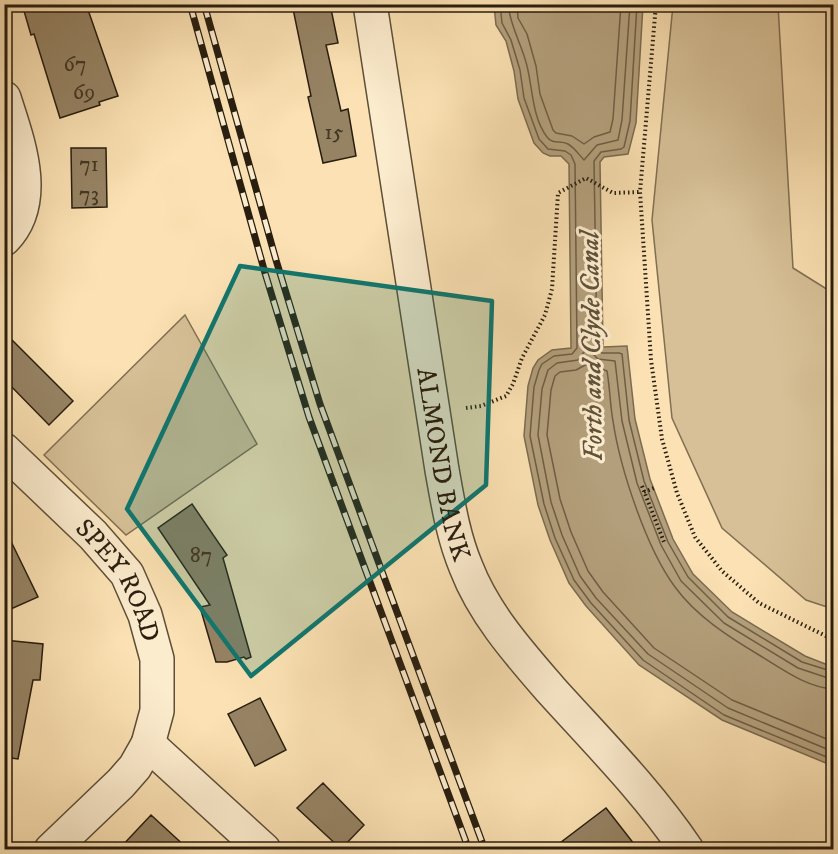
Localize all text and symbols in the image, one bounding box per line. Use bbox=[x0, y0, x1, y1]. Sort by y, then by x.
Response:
house number: 67 bbox=[63, 51, 87, 78]
house number: 69 bbox=[73, 79, 95, 106]
house number: 15 bbox=[325, 119, 344, 146]
house number: 71 bbox=[79, 151, 99, 178]
house number: 73 bbox=[79, 181, 99, 208]
water label: Forth and Clyde Canal bbox=[573, 228, 611, 461]
street label: ALMOND BANK bbox=[408, 365, 477, 566]
street label: SPEY ROAD bbox=[68, 512, 166, 645]
house number: 87 bbox=[190, 542, 212, 569]

